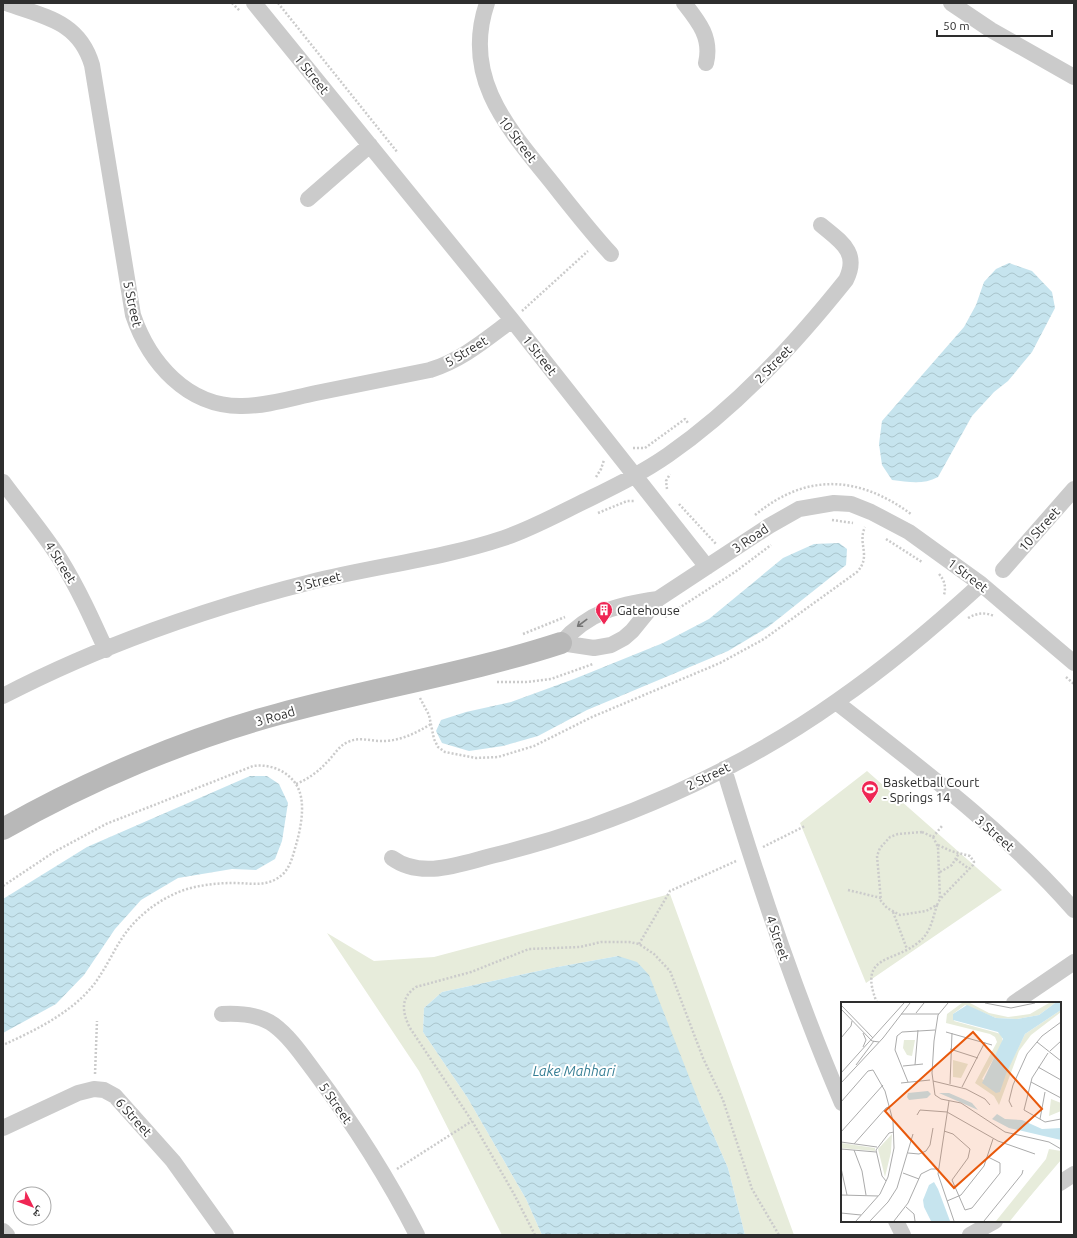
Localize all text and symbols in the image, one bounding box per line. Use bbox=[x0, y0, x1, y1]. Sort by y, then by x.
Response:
scale bar bbox=[937, 12, 1052, 38]
text: 50 m bbox=[943, 19, 970, 32]
street label: 1 Street bbox=[292, 51, 332, 97]
street label: 10 Street bbox=[496, 113, 540, 165]
street label: 5 Street bbox=[121, 280, 145, 328]
street label: 1 Street bbox=[520, 332, 560, 378]
street label: 5 Street bbox=[442, 333, 490, 369]
street label: 2 Street bbox=[752, 342, 794, 386]
street label: 10 Street bbox=[1016, 504, 1062, 554]
street label: 3 Road bbox=[729, 521, 771, 555]
street label: 4 Street bbox=[43, 539, 79, 585]
street label: 1 Street bbox=[945, 555, 991, 595]
street label: 3 Street bbox=[294, 569, 342, 593]
building icon: Gatehouse bbox=[594, 600, 614, 625]
place label: Gatehouse bbox=[617, 603, 680, 617]
one-way arrow bbox=[576, 619, 587, 627]
street label: 3 Road bbox=[254, 704, 296, 728]
street label: 2 Street bbox=[684, 759, 732, 793]
place label: Basketball Court - Springs 14 bbox=[883, 775, 979, 804]
sports icon: Basketball Court - Springs 14 bbox=[860, 779, 880, 804]
street label: 3 Street bbox=[973, 812, 1017, 854]
street label: 4 Street bbox=[764, 914, 792, 962]
inset map bbox=[841, 1002, 1061, 1222]
water label: Lake Mahhari bbox=[533, 1063, 616, 1079]
street label: 5 Street bbox=[317, 1080, 355, 1126]
street label: 6 Street bbox=[113, 1095, 155, 1139]
north arrow bbox=[12, 1186, 52, 1226]
text: ش bbox=[29, 1203, 48, 1221]

